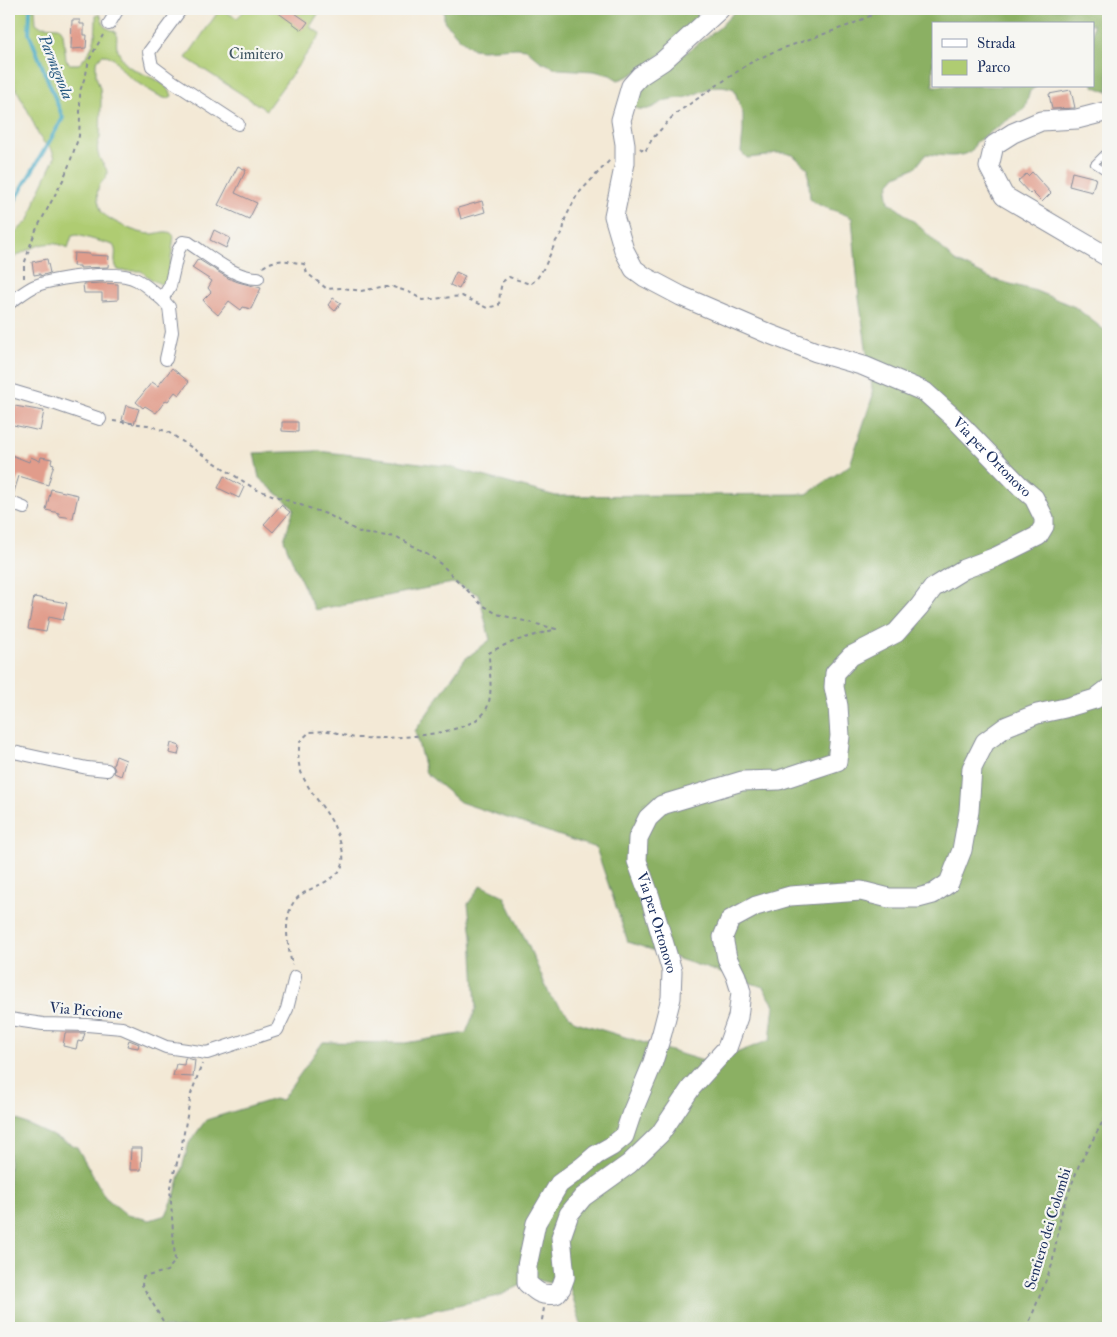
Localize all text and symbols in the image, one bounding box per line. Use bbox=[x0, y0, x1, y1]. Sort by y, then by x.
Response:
legend bbox=[932, 22, 1094, 88]
water label: Parmignola bbox=[34, 31, 78, 102]
text: Strada bbox=[977, 34, 1016, 53]
park label: Cimitero bbox=[229, 45, 283, 64]
text: Parco bbox=[977, 58, 1010, 77]
street label: Via per Ortonovo bbox=[949, 413, 1035, 501]
street label: Via per Ortonovo bbox=[632, 869, 682, 975]
street label: Via Piccione bbox=[48, 998, 124, 1024]
street label: Sentiero dei Colombi bbox=[1020, 1166, 1076, 1292]

